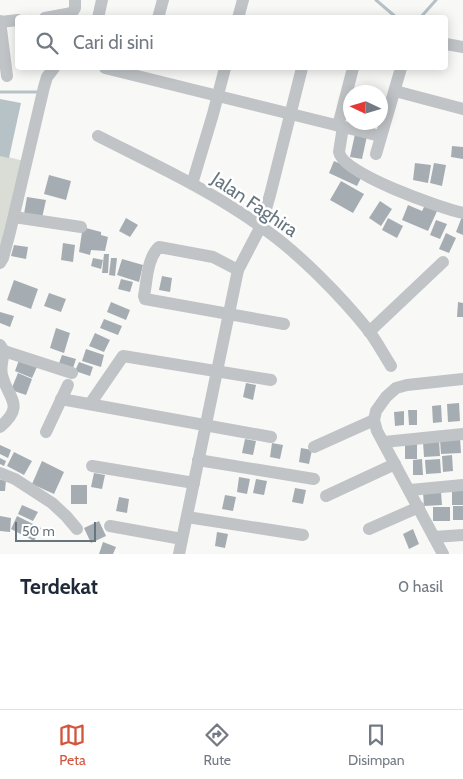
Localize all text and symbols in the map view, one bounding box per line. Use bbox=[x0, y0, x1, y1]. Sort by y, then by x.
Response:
search box bbox=[15, 15, 448, 70]
icon: search bbox=[33, 29, 61, 57]
text: Cari di sini bbox=[73, 31, 154, 54]
north arrow bbox=[343, 85, 388, 130]
street label: Jalan Faghira bbox=[206, 167, 302, 242]
scale bar bbox=[15, 519, 96, 542]
text: 50 m bbox=[22, 522, 55, 540]
text: Terdekat bbox=[20, 574, 98, 599]
text: 0 hasil bbox=[398, 577, 443, 596]
tab: Peta bbox=[58, 721, 86, 769]
tab: Rute bbox=[203, 721, 231, 769]
tab: Disimpan bbox=[348, 721, 405, 769]

